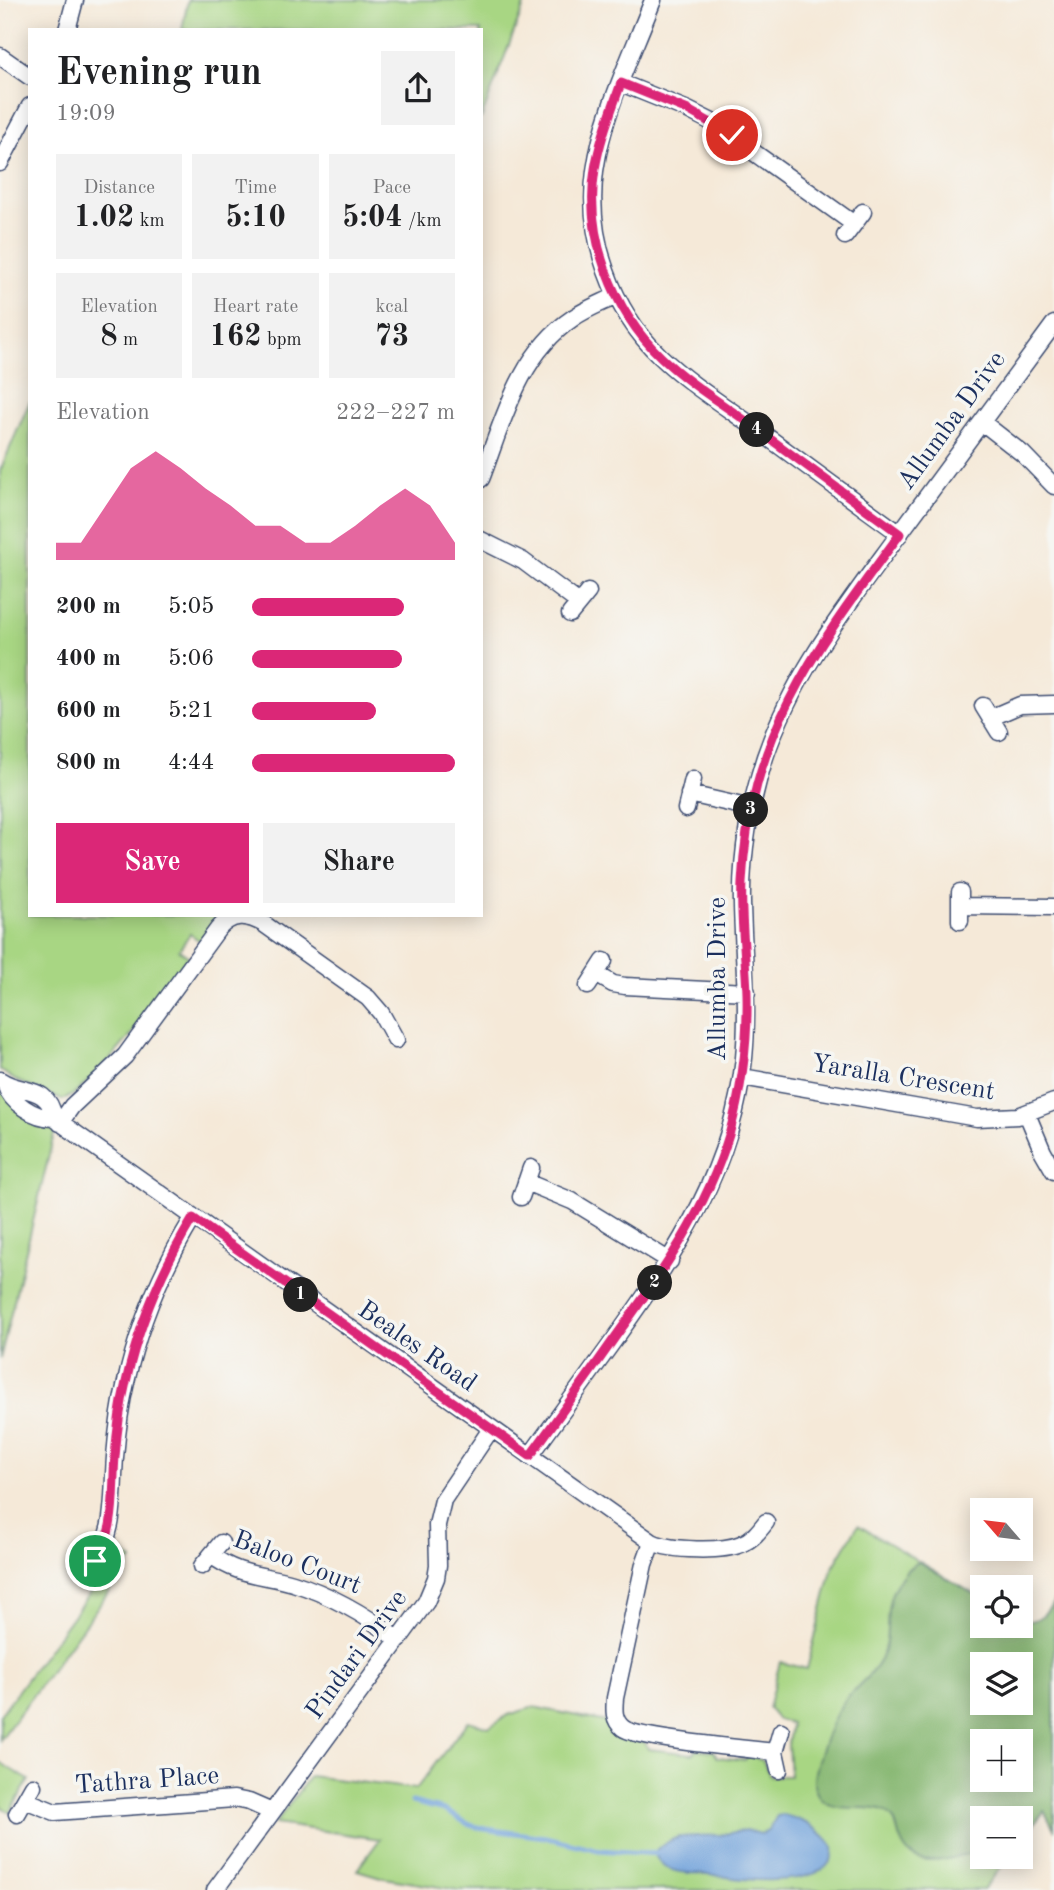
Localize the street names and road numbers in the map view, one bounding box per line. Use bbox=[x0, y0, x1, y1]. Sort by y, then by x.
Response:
street label: Allumba Drive bbox=[893, 347, 1011, 495]
street label: Allumba Drive bbox=[705, 897, 731, 1061]
street label: Yaralla Crescent bbox=[809, 1051, 997, 1105]
street label: Beales Road bbox=[353, 1297, 481, 1397]
street label: Baloo Court bbox=[229, 1527, 365, 1599]
street label: Pindari Drive bbox=[302, 1586, 412, 1724]
street label: Tathra Place bbox=[74, 1763, 220, 1799]

